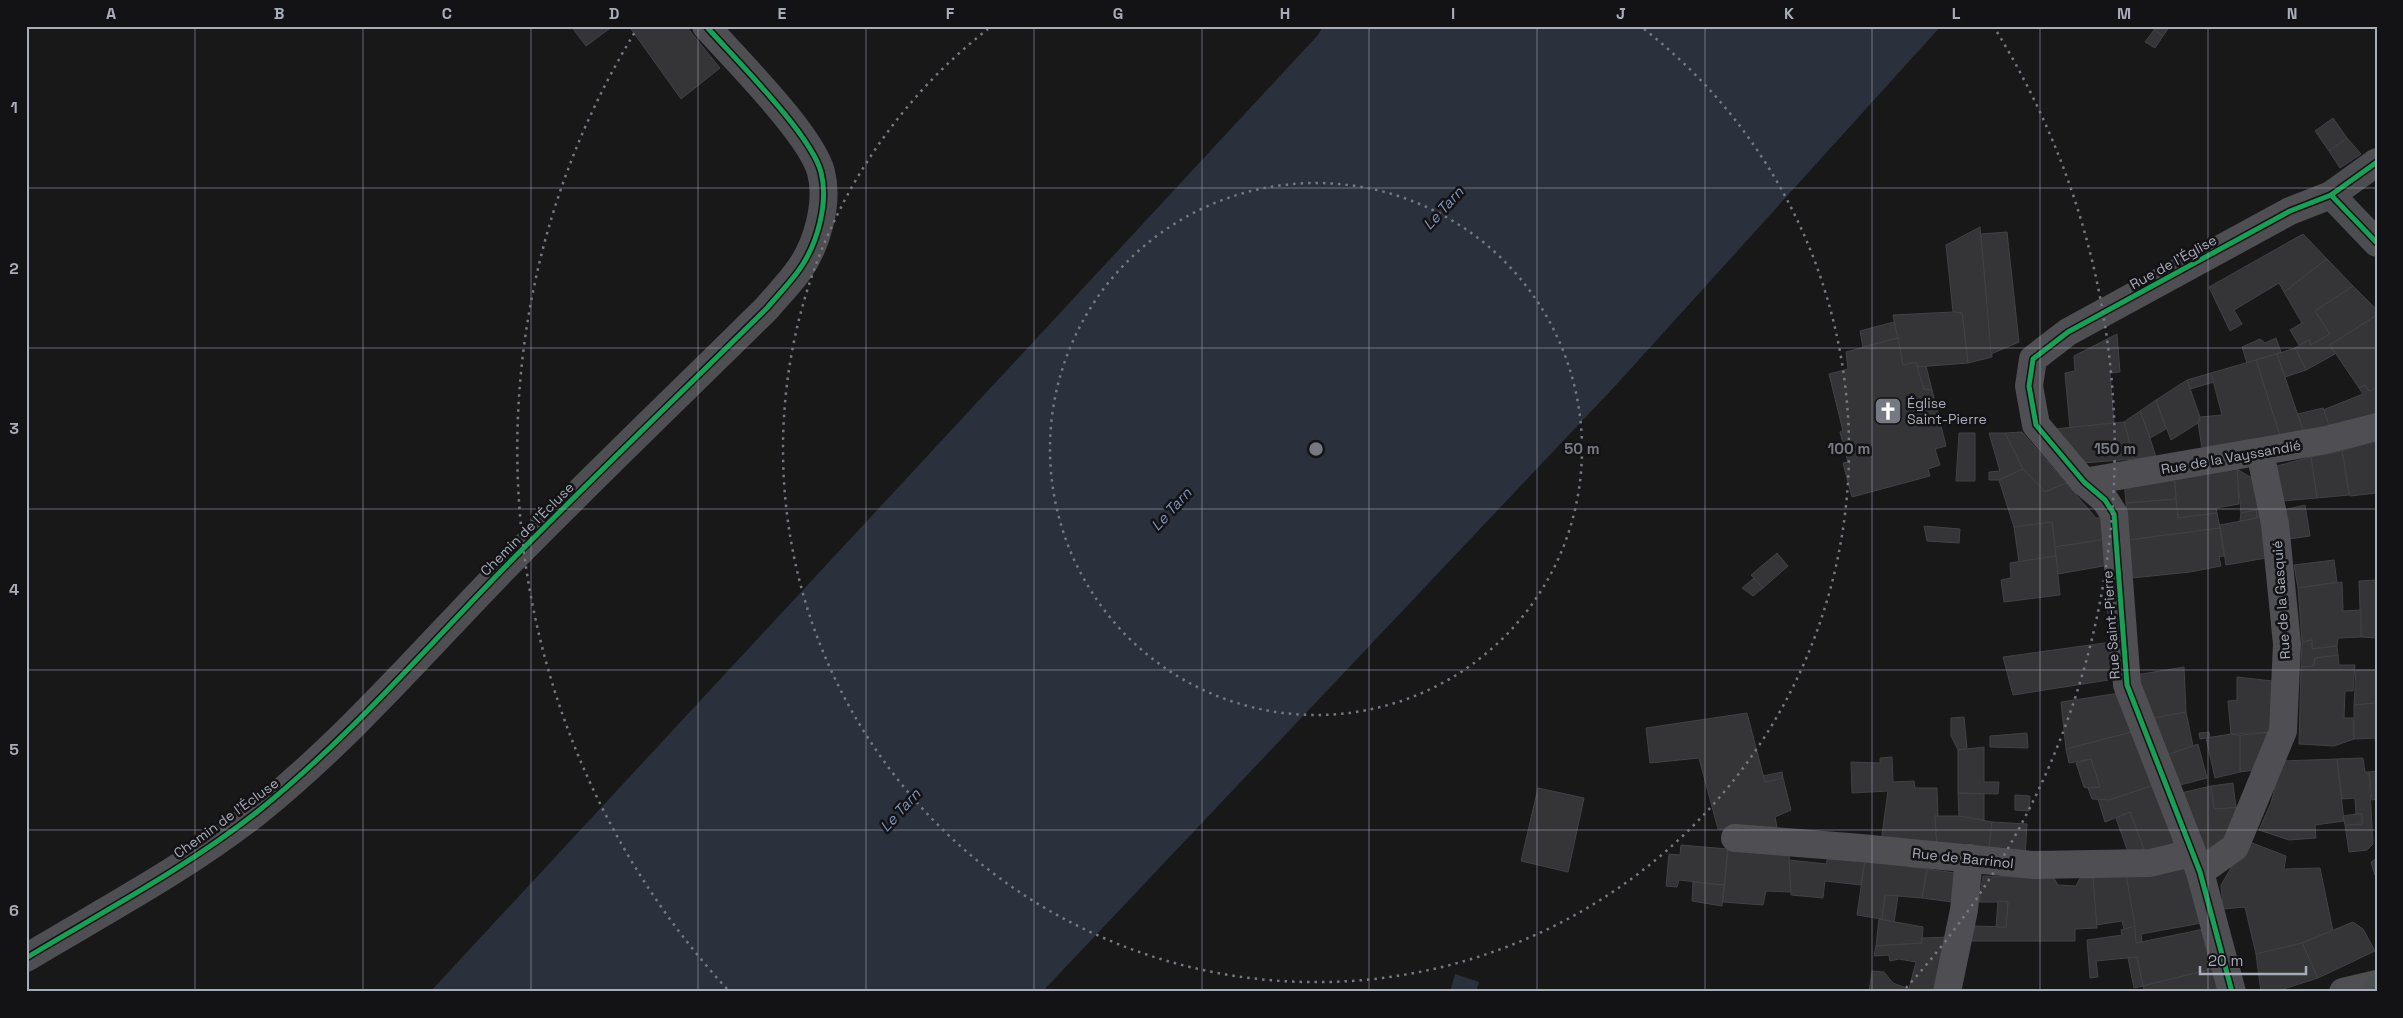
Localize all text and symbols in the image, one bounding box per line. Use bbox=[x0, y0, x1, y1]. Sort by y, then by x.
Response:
text: A bbox=[106, 3, 116, 24]
text: B bbox=[274, 3, 284, 24]
text: C bbox=[442, 3, 452, 24]
text: D bbox=[609, 3, 619, 24]
text: E bbox=[778, 3, 787, 24]
text: F bbox=[946, 3, 955, 24]
text: G bbox=[1113, 3, 1123, 24]
text: H bbox=[1280, 3, 1290, 24]
text: I bbox=[1451, 3, 1455, 24]
text: J bbox=[1616, 3, 1626, 24]
text: K bbox=[1784, 3, 1794, 24]
text: L bbox=[1952, 3, 1961, 24]
text: M bbox=[2117, 3, 2131, 24]
text: N bbox=[2287, 3, 2297, 24]
text: 1 bbox=[10, 97, 18, 118]
water label: Le Tarn bbox=[1419, 182, 1468, 233]
street label: Rue de l'Église bbox=[2126, 231, 2220, 293]
text: 2 bbox=[9, 258, 19, 279]
place label: Église Saint-Pierre bbox=[1907, 394, 1987, 428]
church icon: Église Saint-Pierre bbox=[1873, 396, 1903, 426]
text: 3 bbox=[9, 418, 19, 439]
street label: Rue de la Vayssandié bbox=[2160, 436, 2302, 478]
text: 50 m bbox=[1564, 439, 1600, 458]
text: 100 m bbox=[1828, 439, 1870, 458]
text: 150 m bbox=[2094, 439, 2136, 458]
centre of rings bbox=[1307, 440, 1325, 458]
street label: Chemin de l'Écluse bbox=[476, 478, 578, 580]
water label: Le Tarn bbox=[1147, 483, 1196, 534]
street label: Rue de la Gasquié bbox=[2268, 540, 2294, 660]
street label: Rue Saint-Pierre bbox=[2098, 570, 2124, 680]
text: 4 bbox=[9, 579, 19, 600]
text: 5 bbox=[9, 739, 19, 760]
street label: Chemin de l'Écluse bbox=[170, 774, 282, 862]
water label: Le Tarn bbox=[876, 784, 925, 835]
street label: Rue de Barrinol bbox=[1911, 844, 2015, 872]
text: 6 bbox=[9, 900, 19, 921]
scale bar bbox=[2200, 943, 2307, 975]
text: 20 m bbox=[2208, 951, 2243, 970]

